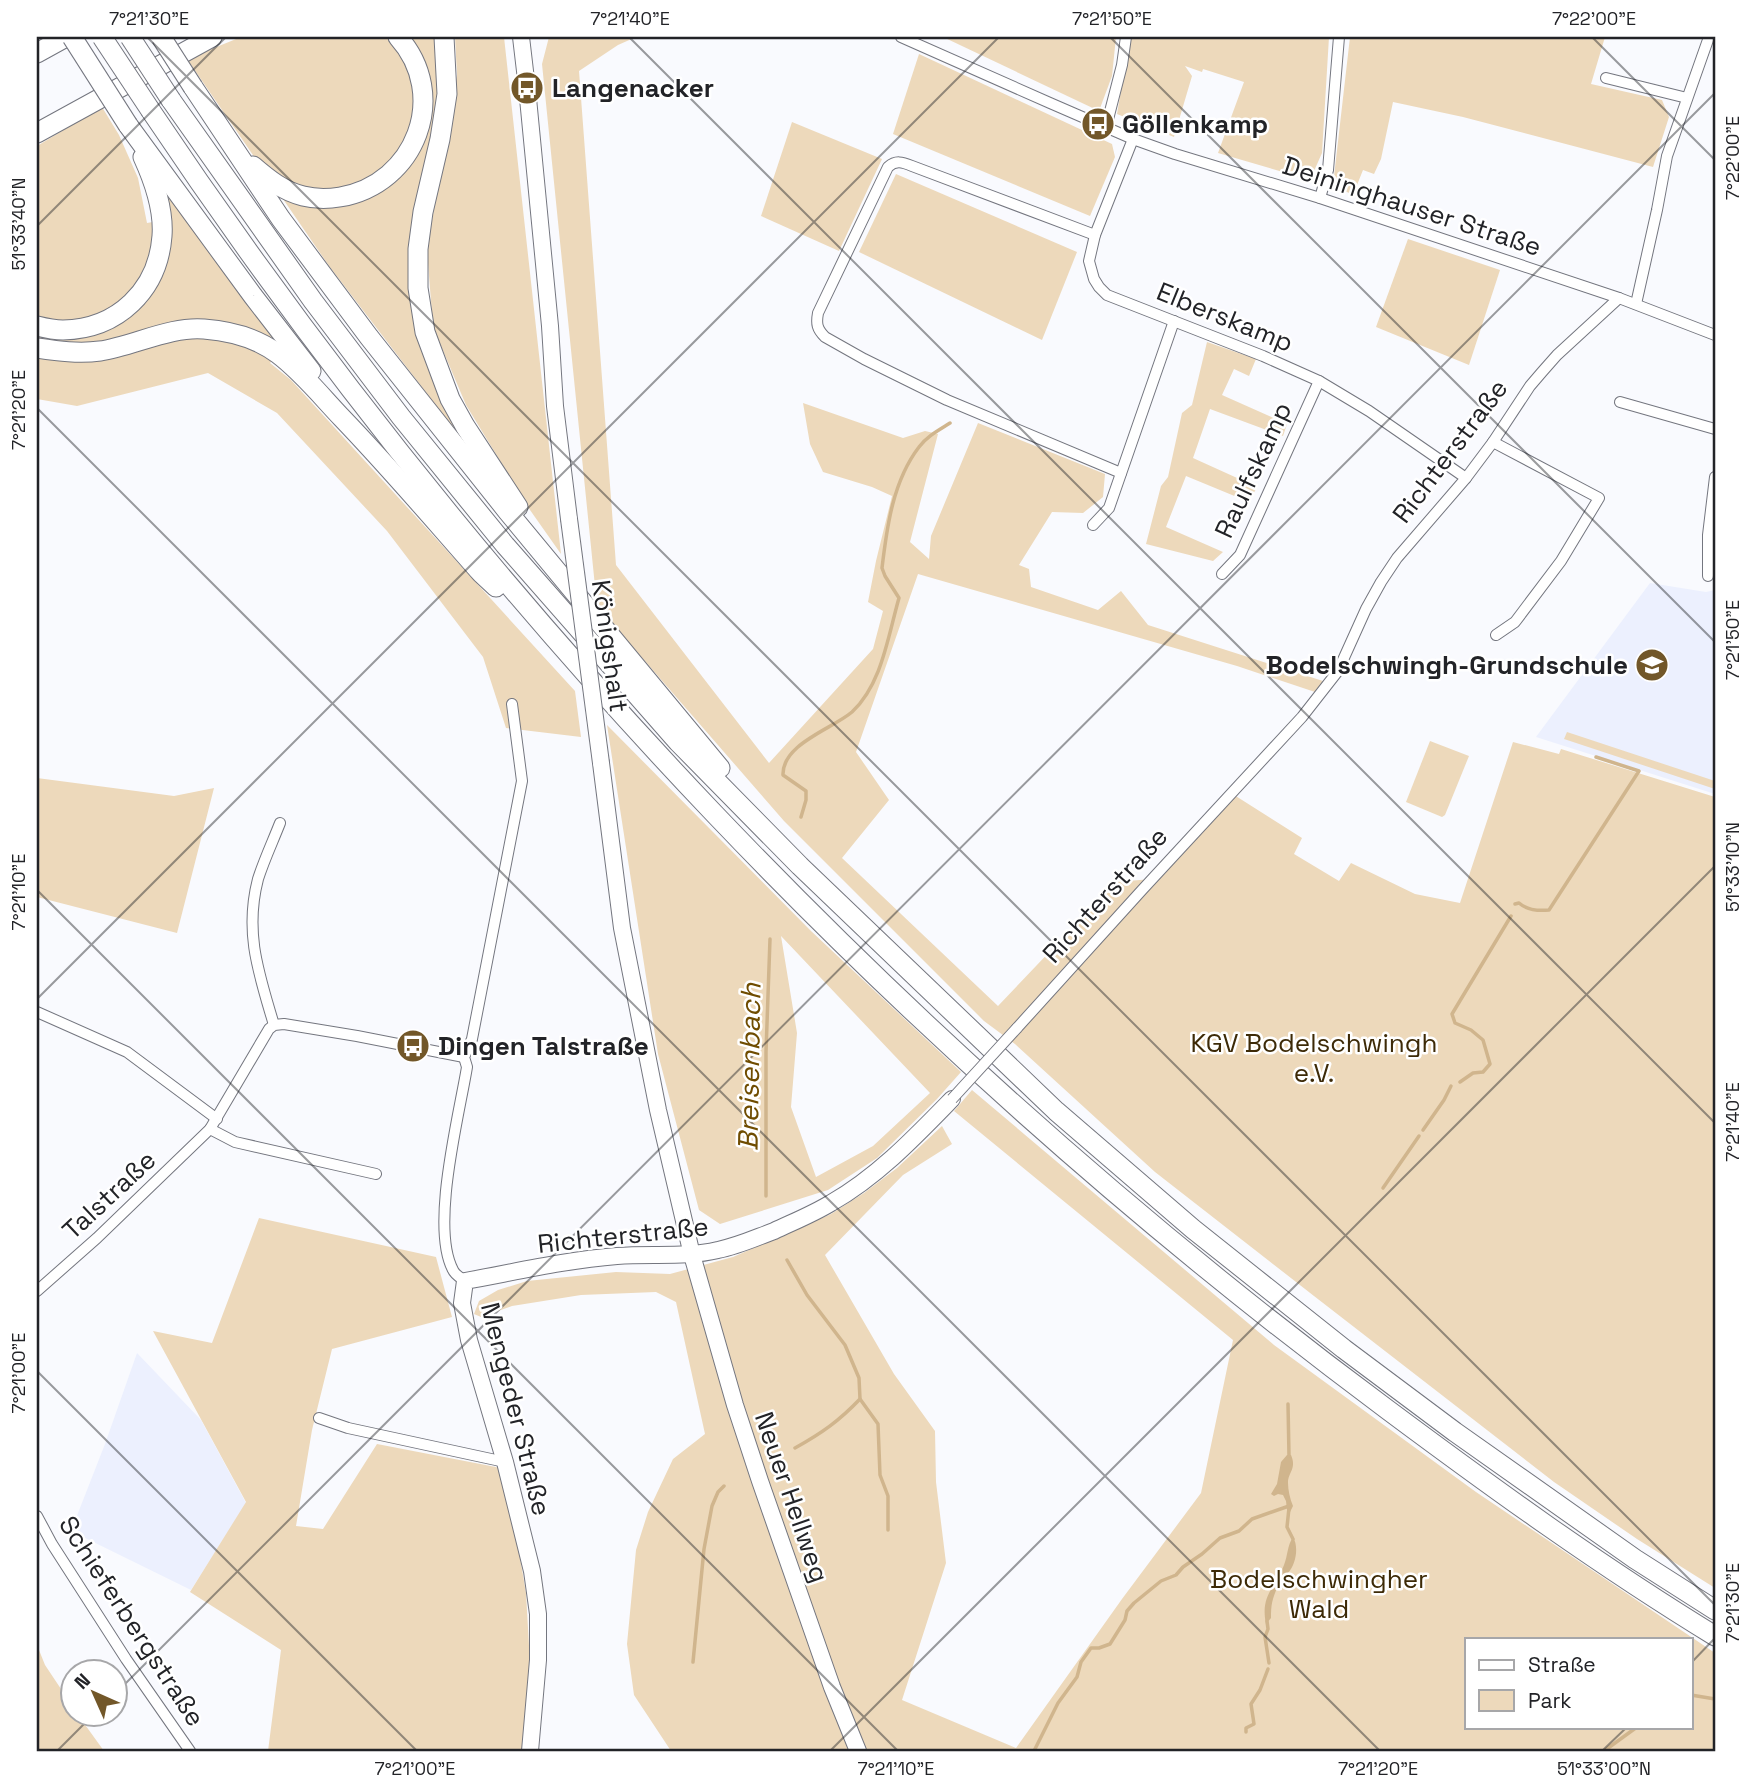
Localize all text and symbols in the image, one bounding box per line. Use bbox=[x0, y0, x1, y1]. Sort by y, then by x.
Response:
text: 7°21'30"E bbox=[109, 7, 189, 30]
text: 7°21'40"E bbox=[590, 7, 670, 30]
text: 7°21'50"E bbox=[1072, 7, 1152, 30]
text: 7°22'00"E bbox=[1552, 7, 1636, 30]
bus stop icon: Langenacker bbox=[508, 69, 546, 107]
place label: Langenacker bbox=[552, 71, 714, 105]
bus stop icon: Göllenkamp bbox=[1079, 105, 1117, 143]
place label: Göllenkamp bbox=[1122, 107, 1268, 141]
text: 7°22'00"E bbox=[1721, 116, 1744, 200]
street label: Deininghauser Straße bbox=[1278, 148, 1546, 264]
text: 51°33'40"N bbox=[7, 178, 30, 270]
street label: Elberskamp bbox=[1152, 274, 1298, 360]
text: 7°21'20"E bbox=[7, 370, 30, 450]
street label: Richterstraße bbox=[1385, 372, 1515, 530]
street label: Raulfskamp bbox=[1207, 397, 1299, 543]
street label: Königshalt bbox=[584, 578, 636, 714]
text: 7°21'50"E bbox=[1721, 600, 1744, 680]
school or university icon: Bodelschwingh-Grundschule bbox=[1633, 646, 1671, 684]
place label: Bodelschwingh-Grundschule bbox=[1266, 648, 1628, 682]
street label: Richterstraße bbox=[1035, 820, 1175, 970]
text: 51°33'10"N bbox=[1721, 822, 1744, 912]
text: 7°21'10"E bbox=[7, 854, 30, 930]
water label: Breisenbach bbox=[730, 982, 768, 1151]
park label: KGV Bodelschwingh e.V. bbox=[1191, 1026, 1437, 1090]
bus stop icon: Dingen Talstraße bbox=[394, 1027, 432, 1065]
place label: Dingen Talstraße bbox=[438, 1029, 649, 1063]
text: 7°21'40"E bbox=[1721, 1082, 1744, 1162]
street label: Talstraße bbox=[55, 1143, 163, 1247]
street label: Richterstraße bbox=[536, 1209, 710, 1261]
street label: Mengeder Straße bbox=[473, 1299, 559, 1519]
text: 7°21'00"E bbox=[7, 1333, 30, 1413]
street label: Neuer Hellweg bbox=[747, 1407, 837, 1587]
street label: Schieferbergstraße bbox=[51, 1509, 213, 1733]
park label: Bodelschwingher Wald bbox=[1210, 1562, 1428, 1626]
text: 7°21'30"E bbox=[1721, 1563, 1744, 1643]
legend bbox=[1465, 1638, 1692, 1728]
text: Straße bbox=[1528, 1651, 1596, 1678]
north arrow bbox=[60, 1658, 130, 1728]
text: N bbox=[69, 1668, 96, 1695]
text: Park bbox=[1528, 1687, 1572, 1714]
text: 7°21'00"E bbox=[375, 1757, 455, 1780]
text: 7°21'10"E bbox=[858, 1757, 934, 1780]
text: 7°21'20"E bbox=[1338, 1757, 1418, 1780]
text: 51°33'00"N bbox=[1557, 1757, 1651, 1780]

